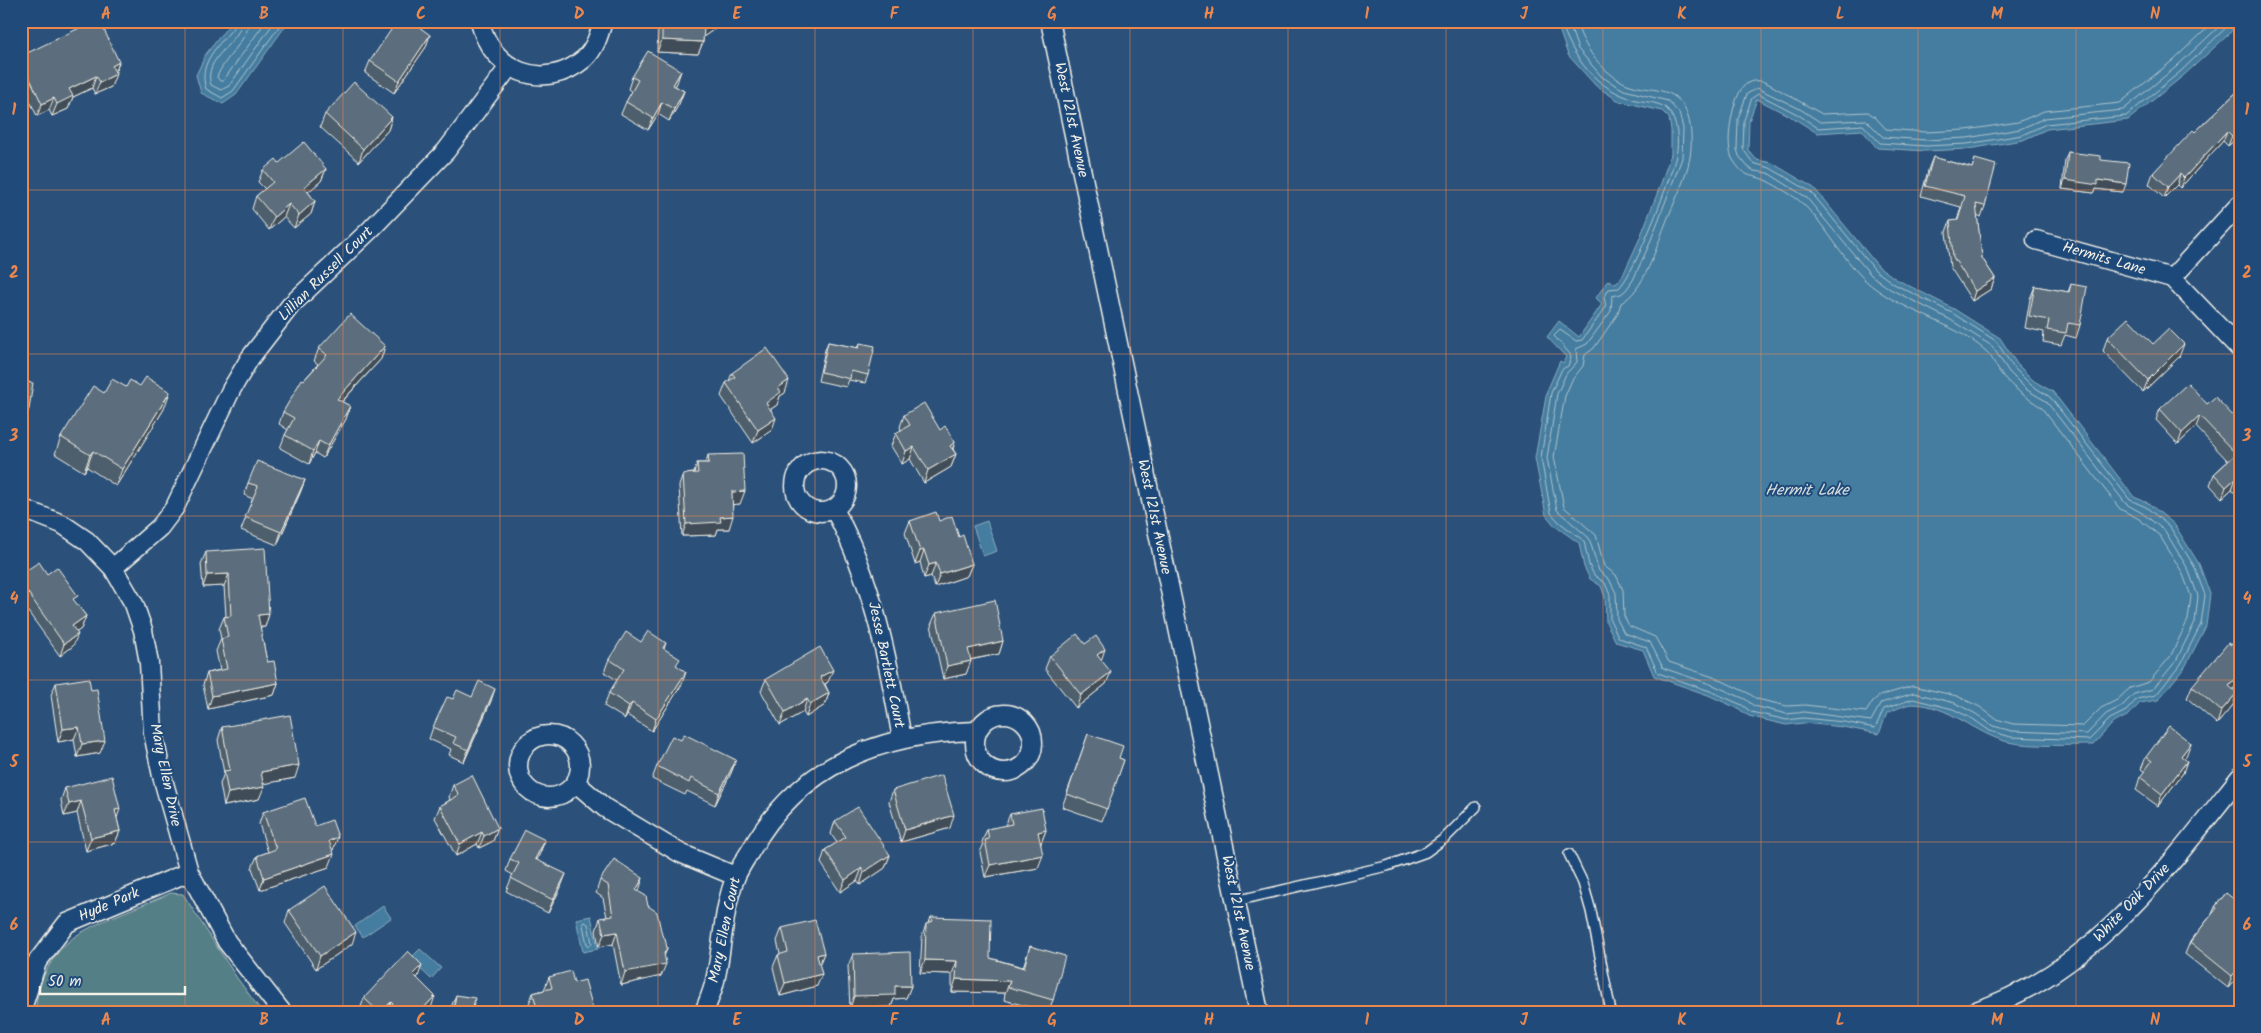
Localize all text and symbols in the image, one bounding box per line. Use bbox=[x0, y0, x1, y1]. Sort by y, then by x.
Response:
text: A bbox=[101, 2, 111, 27]
text: B bbox=[259, 2, 269, 27]
text: C bbox=[416, 2, 426, 27]
text: D bbox=[574, 2, 585, 27]
text: E bbox=[733, 2, 743, 27]
text: F bbox=[890, 2, 900, 27]
text: G bbox=[1047, 2, 1057, 27]
text: H bbox=[1204, 2, 1214, 27]
text: I bbox=[1365, 2, 1370, 27]
text: J bbox=[1520, 2, 1529, 27]
text: K bbox=[1677, 2, 1687, 27]
text: L bbox=[1836, 2, 1844, 27]
text: M bbox=[1991, 2, 2004, 27]
text: N bbox=[2150, 2, 2160, 27]
street label: West 121st Avenue bbox=[1047, 60, 1095, 180]
text: 1 bbox=[12, 98, 17, 123]
text: 1 bbox=[2245, 98, 2250, 123]
street label: Lillian Russell Court bbox=[273, 221, 379, 327]
street label: Hermits Lane bbox=[2060, 236, 2149, 282]
text: 2 bbox=[9, 261, 19, 286]
text: 2 bbox=[2242, 261, 2252, 286]
text: 3 bbox=[9, 424, 19, 449]
text: 3 bbox=[2242, 424, 2252, 449]
street label: West 121st Avenue bbox=[1130, 457, 1178, 577]
water label: Hermit Lake bbox=[1765, 478, 1850, 503]
text: 4 bbox=[10, 587, 19, 612]
text: 4 bbox=[2243, 587, 2252, 612]
street label: Jesse Bartlett Court bbox=[861, 600, 911, 731]
street label: Mary Ellen Drive bbox=[142, 721, 188, 829]
text: 5 bbox=[9, 750, 20, 775]
text: 5 bbox=[2242, 750, 2253, 775]
street label: West 121st Avenue bbox=[1214, 853, 1262, 973]
street label: White Oak Drive bbox=[2088, 858, 2176, 948]
street label: Mary Ellen Court bbox=[702, 875, 748, 985]
street label: Hyde Park bbox=[75, 881, 144, 929]
text: 6 bbox=[10, 913, 19, 938]
text: 6 bbox=[2243, 913, 2252, 938]
scale bar bbox=[40, 963, 185, 995]
text: 50 m bbox=[48, 970, 82, 994]
text: A bbox=[101, 1008, 111, 1033]
text: B bbox=[259, 1008, 269, 1033]
text: C bbox=[416, 1008, 426, 1033]
text: D bbox=[574, 1008, 585, 1033]
text: E bbox=[733, 1008, 743, 1033]
text: F bbox=[890, 1008, 900, 1033]
text: G bbox=[1047, 1008, 1057, 1033]
text: H bbox=[1204, 1008, 1214, 1033]
text: I bbox=[1365, 1008, 1370, 1033]
text: J bbox=[1520, 1008, 1529, 1033]
text: K bbox=[1677, 1008, 1687, 1033]
text: L bbox=[1836, 1008, 1844, 1033]
text: M bbox=[1991, 1008, 2004, 1033]
text: N bbox=[2150, 1008, 2160, 1033]

